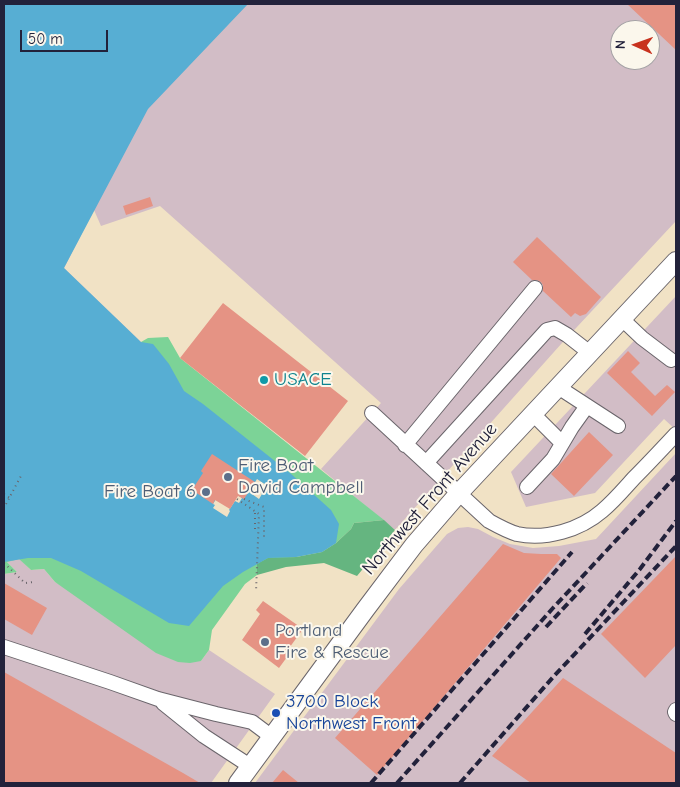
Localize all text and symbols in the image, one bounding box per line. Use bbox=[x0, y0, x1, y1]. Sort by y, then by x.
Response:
scale bar bbox=[22, 20, 110, 52]
north arrow bbox=[610, 20, 660, 70]
text: 50 m bbox=[28, 30, 63, 48]
text: N bbox=[612, 40, 629, 49]
place label: USACE bbox=[274, 369, 332, 391]
marker: USACE bbox=[258, 374, 270, 386]
street label: Northwest Front Avenue bbox=[358, 418, 502, 580]
place label: Fire Boat David Campbell bbox=[238, 455, 364, 499]
marker: Fire Boat David Campbell bbox=[222, 471, 234, 483]
place label: Fire Boat 6 bbox=[104, 481, 196, 503]
marker: Fire Boat 6 bbox=[200, 486, 212, 498]
place label: Portland Fire & Rescue bbox=[275, 620, 389, 664]
marker: Portland Fire & Rescue bbox=[259, 636, 271, 648]
place label: 3700 Block Northwest Front bbox=[286, 691, 416, 735]
marker: 3700 Block Northwest Front bbox=[270, 707, 282, 719]

